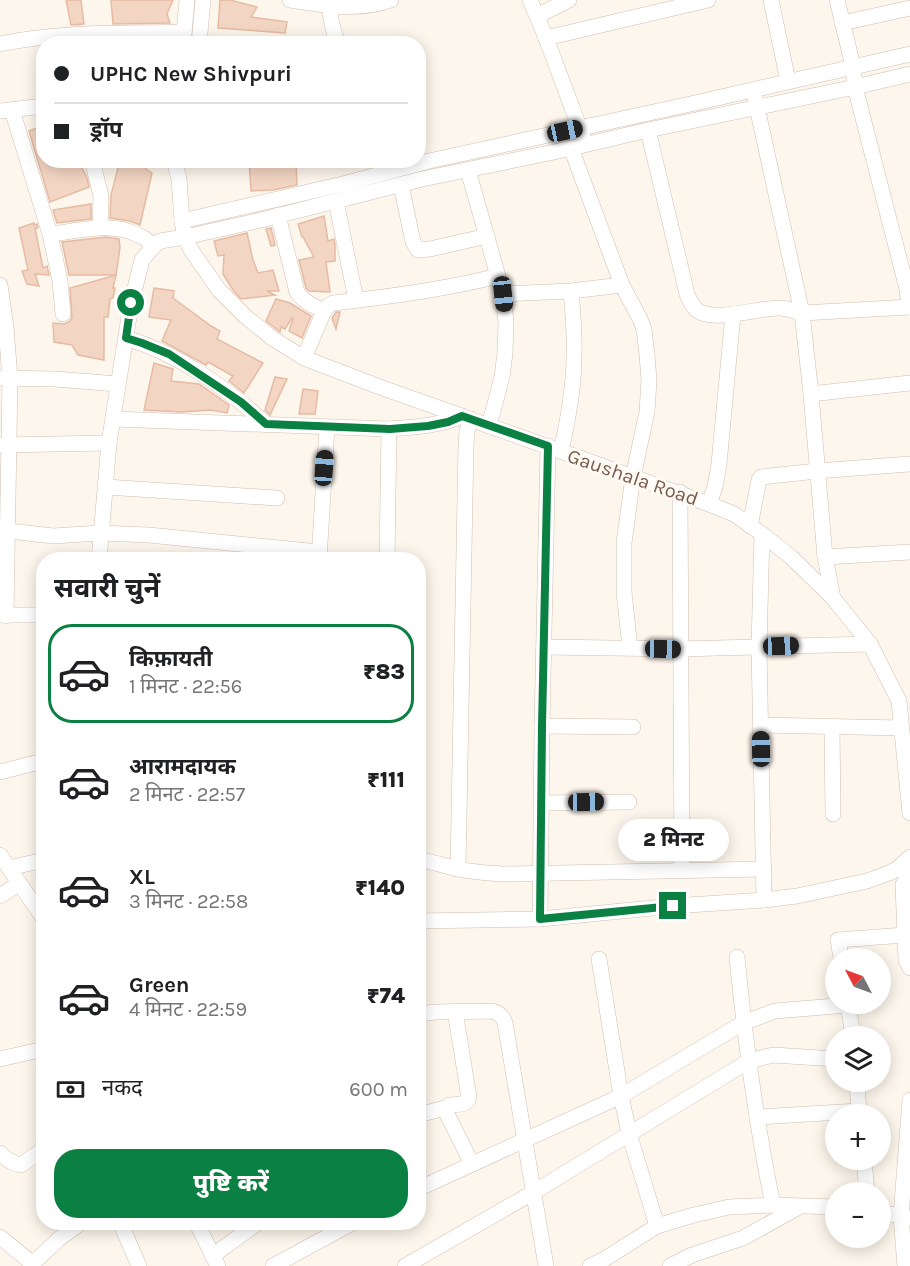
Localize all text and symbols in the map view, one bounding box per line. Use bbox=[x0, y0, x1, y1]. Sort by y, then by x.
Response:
text: UPHC New Shivpuri bbox=[90, 61, 292, 87]
text: ड्रॉप bbox=[90, 117, 123, 143]
car bbox=[546, 118, 584, 144]
car bbox=[492, 275, 514, 313]
route start bbox=[117, 289, 144, 316]
street label: Gaushala Road bbox=[564, 444, 701, 511]
car bbox=[314, 449, 334, 487]
text: सवारी चुनें bbox=[54, 572, 160, 604]
car bbox=[763, 636, 799, 656]
car bbox=[645, 640, 681, 658]
text: किफ़ायती bbox=[129, 646, 213, 672]
icon: car bbox=[57, 647, 111, 701]
text: ₹83 bbox=[363, 659, 405, 685]
text: 1 मिनट · 22:56 bbox=[129, 675, 242, 698]
car bbox=[752, 731, 770, 767]
text: आरामदायक bbox=[129, 754, 236, 780]
icon: car bbox=[57, 755, 111, 809]
text: ₹111 bbox=[367, 767, 405, 793]
text: 2 मिनट · 22:57 bbox=[129, 783, 245, 806]
car bbox=[568, 793, 604, 811]
callout: 2 मिनट bbox=[618, 819, 728, 861]
text: 2 मिनट bbox=[643, 828, 704, 851]
icon: car bbox=[57, 863, 111, 917]
text: XL bbox=[129, 864, 155, 890]
text: ₹140 bbox=[355, 875, 405, 901]
text: 3 मिनट · 22:58 bbox=[129, 890, 248, 913]
route end bbox=[659, 892, 686, 919]
north arrow bbox=[825, 948, 891, 1014]
map controls bbox=[825, 948, 891, 1248]
icon: car bbox=[57, 971, 111, 1025]
text: Green bbox=[129, 972, 190, 998]
text: ₹74 bbox=[367, 983, 405, 1009]
text: 4 मिनट · 22:59 bbox=[129, 998, 247, 1021]
button: layers bbox=[825, 1026, 891, 1092]
icon: cash bbox=[54, 1073, 87, 1106]
text: नकद bbox=[102, 1075, 143, 1101]
text: 600 m bbox=[349, 1078, 408, 1101]
button: + bbox=[825, 1104, 891, 1170]
button: पुष्टि करें bbox=[54, 1149, 408, 1218]
button: − bbox=[825, 1182, 891, 1248]

